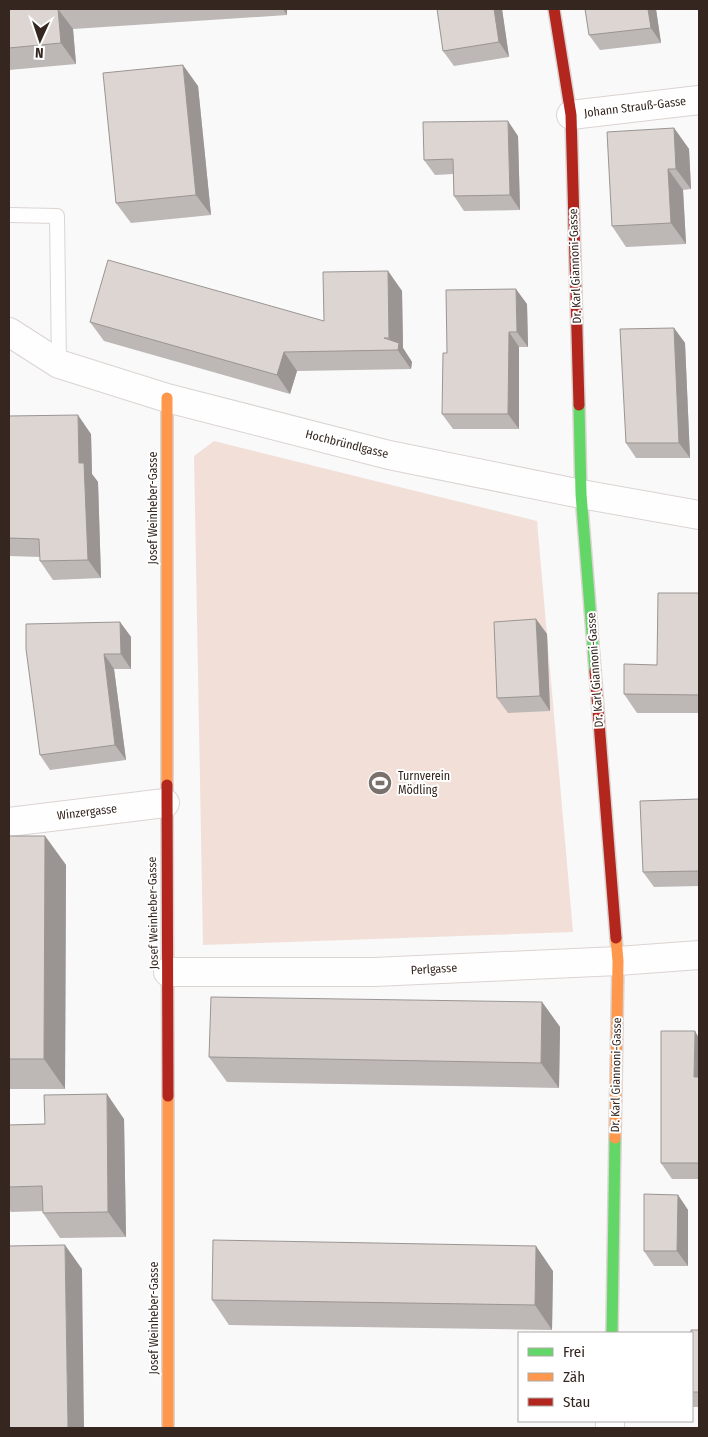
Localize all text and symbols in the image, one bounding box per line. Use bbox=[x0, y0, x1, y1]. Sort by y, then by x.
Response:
north arrow bbox=[15, 15, 65, 65]
text: N bbox=[35, 44, 44, 61]
street label: Johann Strauß-Gasse bbox=[583, 94, 687, 120]
street label: Dr. Karl Giannoni-Gasse bbox=[566, 208, 584, 324]
street label: Hochbründlgasse bbox=[304, 427, 390, 461]
street label: Josef Weinheber-Gasse bbox=[146, 452, 160, 564]
street label: Dr. Karl Giannoni-Gasse bbox=[584, 612, 606, 728]
place label: Turnverein Mödling bbox=[398, 769, 450, 797]
sports icon: Turnverein Mödling bbox=[367, 770, 393, 796]
street label: Winzergasse bbox=[56, 801, 118, 823]
street label: Josef Weinheber-Gasse bbox=[145, 856, 161, 970]
street label: Perlgasse bbox=[410, 961, 458, 977]
street label: Dr. Karl Giannoni-Gasse bbox=[608, 1017, 624, 1133]
street label: Josef Weinheber-Gasse bbox=[147, 1262, 161, 1374]
legend bbox=[518, 1332, 693, 1422]
text: Frei bbox=[563, 1343, 585, 1361]
text: Zäh bbox=[563, 1368, 585, 1386]
text: Stau bbox=[563, 1393, 590, 1411]

